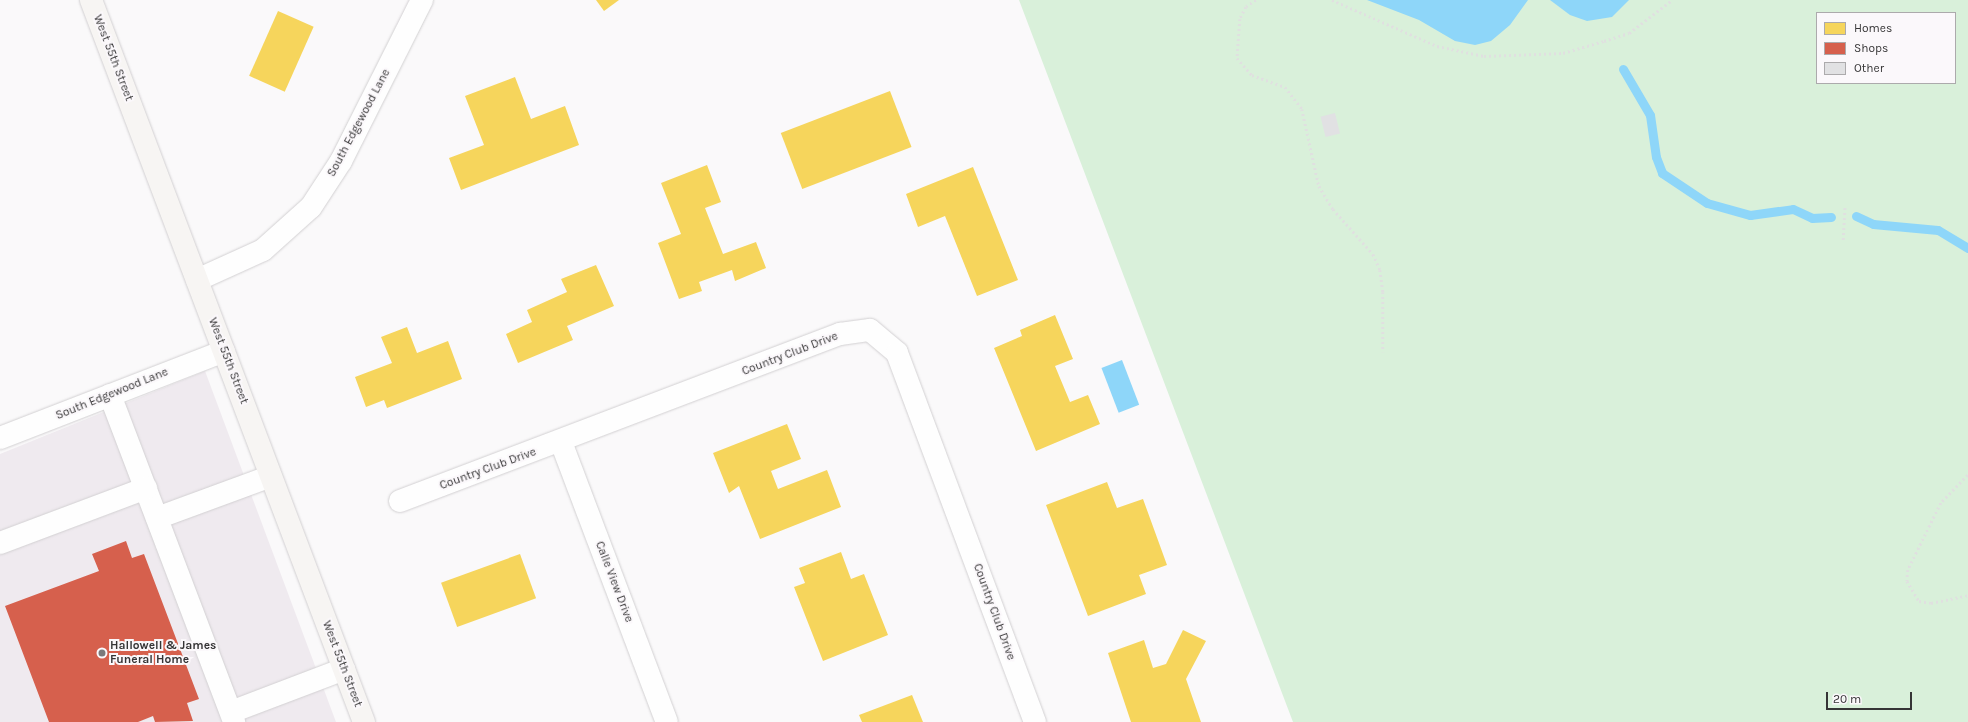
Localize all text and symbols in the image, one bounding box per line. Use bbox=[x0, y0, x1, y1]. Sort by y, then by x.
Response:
legend bbox=[1816, 12, 1956, 84]
street label: West 55th Street bbox=[90, 13, 136, 103]
text: Homes bbox=[1854, 21, 1892, 35]
text: Shops bbox=[1854, 41, 1888, 55]
text: Other bbox=[1854, 61, 1884, 75]
street label: South Edgewood Lane bbox=[325, 67, 393, 179]
street label: West 55th Street bbox=[205, 316, 251, 406]
street label: Country Club Drive bbox=[740, 329, 840, 379]
street label: South Edgewood Lane bbox=[54, 365, 170, 423]
street label: Country Club Drive bbox=[438, 445, 538, 493]
street label: Calle View Drive bbox=[592, 539, 636, 625]
street label: Country Club Drive bbox=[970, 562, 1018, 662]
street label: West 55th Street bbox=[319, 619, 365, 709]
place label: Hallowell & James Funeral Home bbox=[110, 639, 216, 667]
marker: Hallowell & James Funeral Home bbox=[97, 648, 107, 658]
scale bar bbox=[1828, 684, 1914, 710]
text: 20 m bbox=[1833, 692, 1861, 706]

